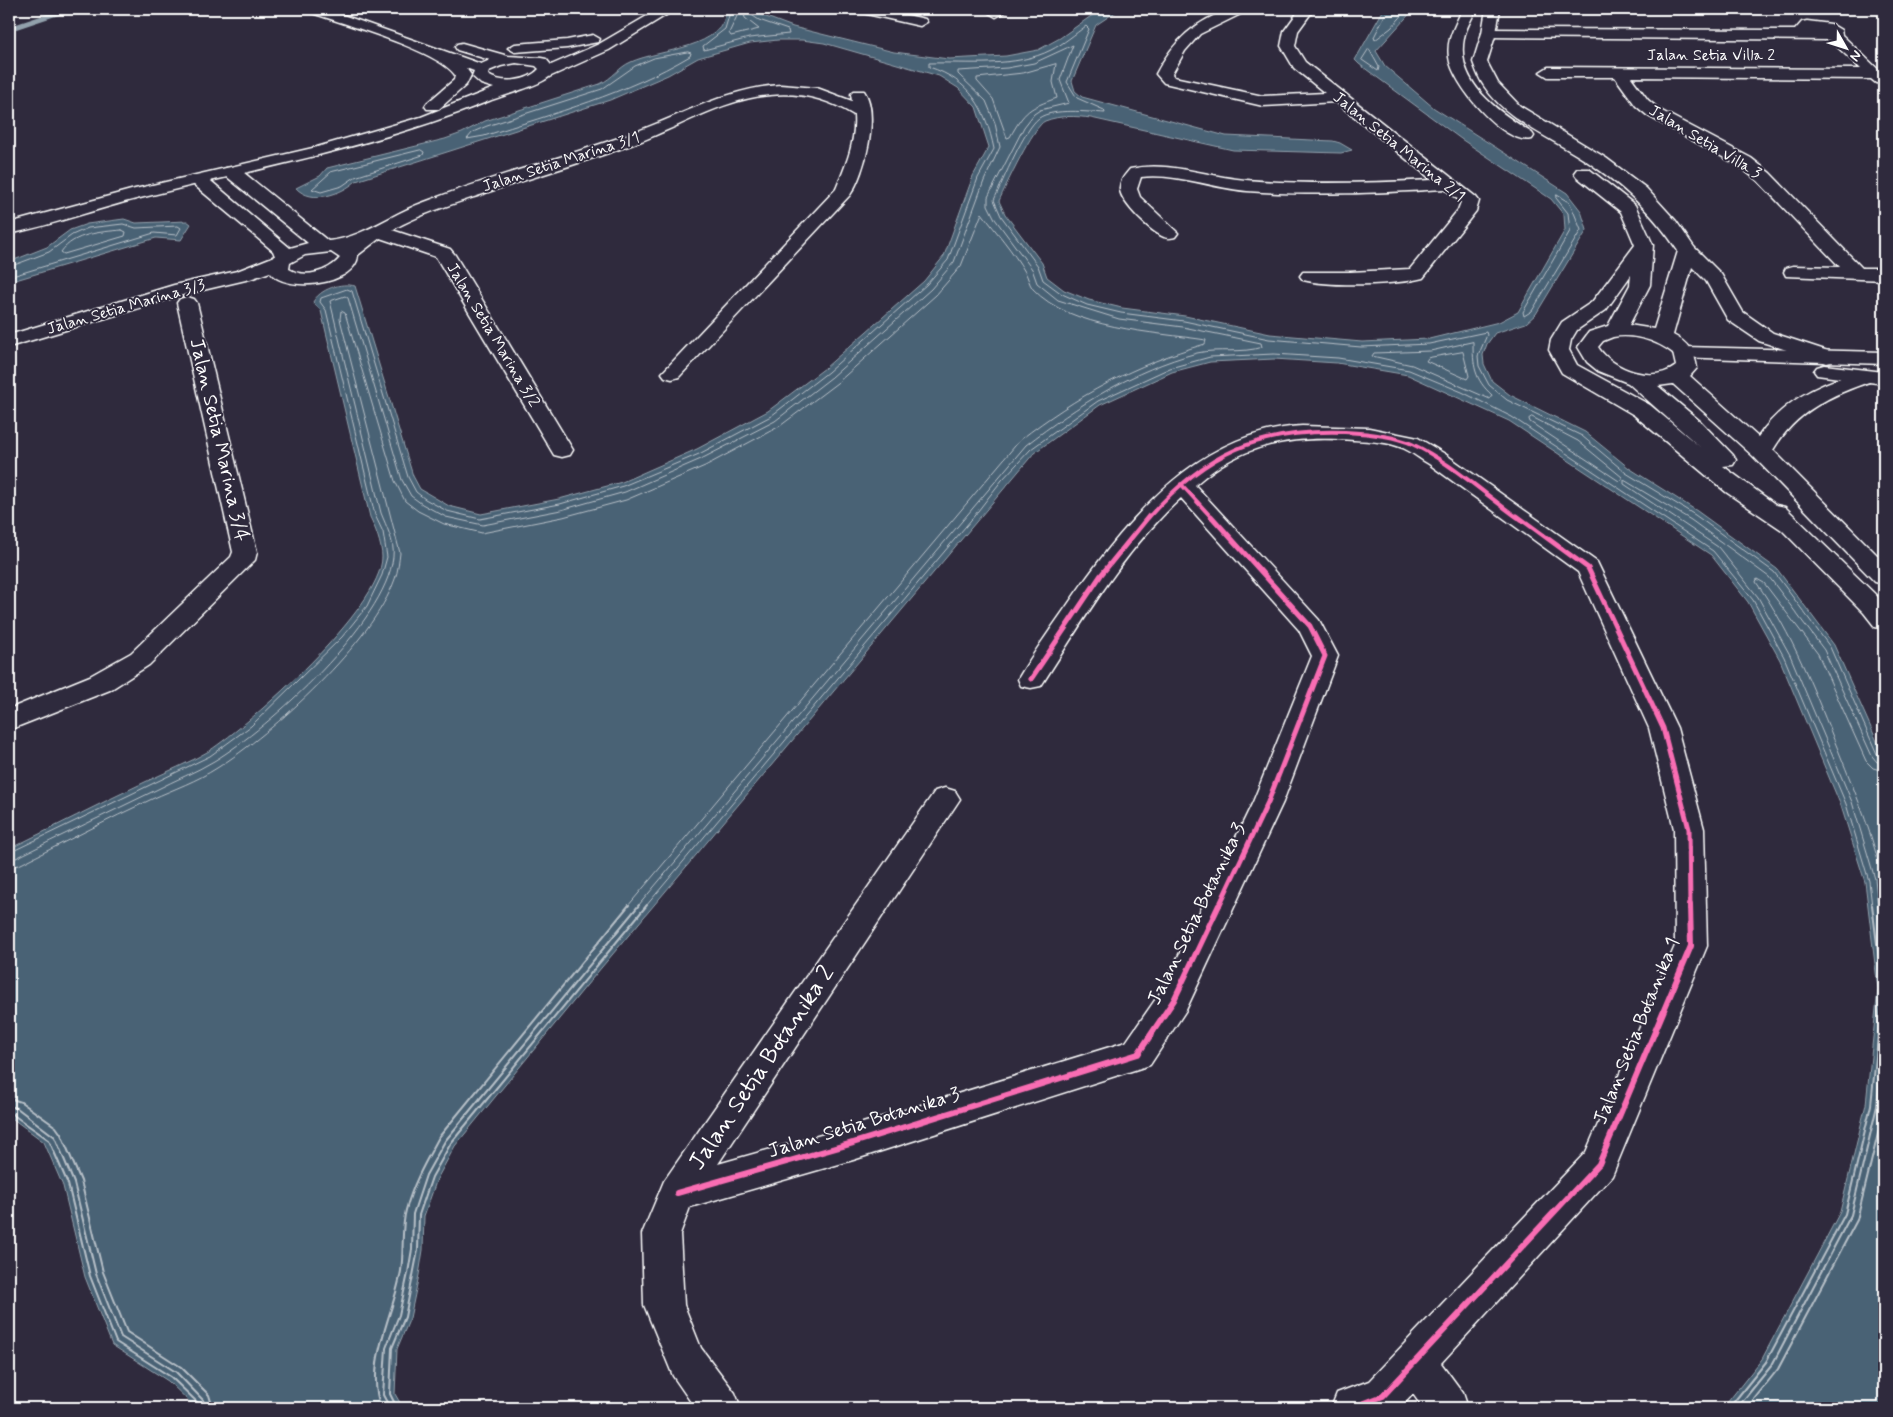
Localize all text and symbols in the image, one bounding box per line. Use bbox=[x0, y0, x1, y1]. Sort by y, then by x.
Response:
north arrow bbox=[1820, 22, 1870, 72]
street label: Jalan Setia Villa 2 bbox=[1647, 45, 1775, 66]
text: N bbox=[1845, 46, 1865, 65]
street label: Jalan Setia Marina 2/1 bbox=[1328, 87, 1470, 207]
street label: Jalan Setia Villa 3 bbox=[1645, 100, 1765, 184]
street label: Jalan Setia Marina 3/1 bbox=[480, 127, 642, 197]
street label: Jalan Setia Marina 3/2 bbox=[442, 259, 544, 411]
street label: Jalan Setia Marina 3/3 bbox=[44, 274, 208, 340]
street label: Jalan Setia Marina 3/4 bbox=[182, 336, 256, 545]
street label: Jalan Setia Botanika 3 bbox=[1141, 818, 1253, 1010]
street label: Jalan Setia Botanika 1 bbox=[1587, 933, 1687, 1129]
street label: Jalan Setia Botanika 2 bbox=[682, 960, 842, 1176]
street label: Jalan Setia Botanika 3 bbox=[765, 1081, 963, 1165]

